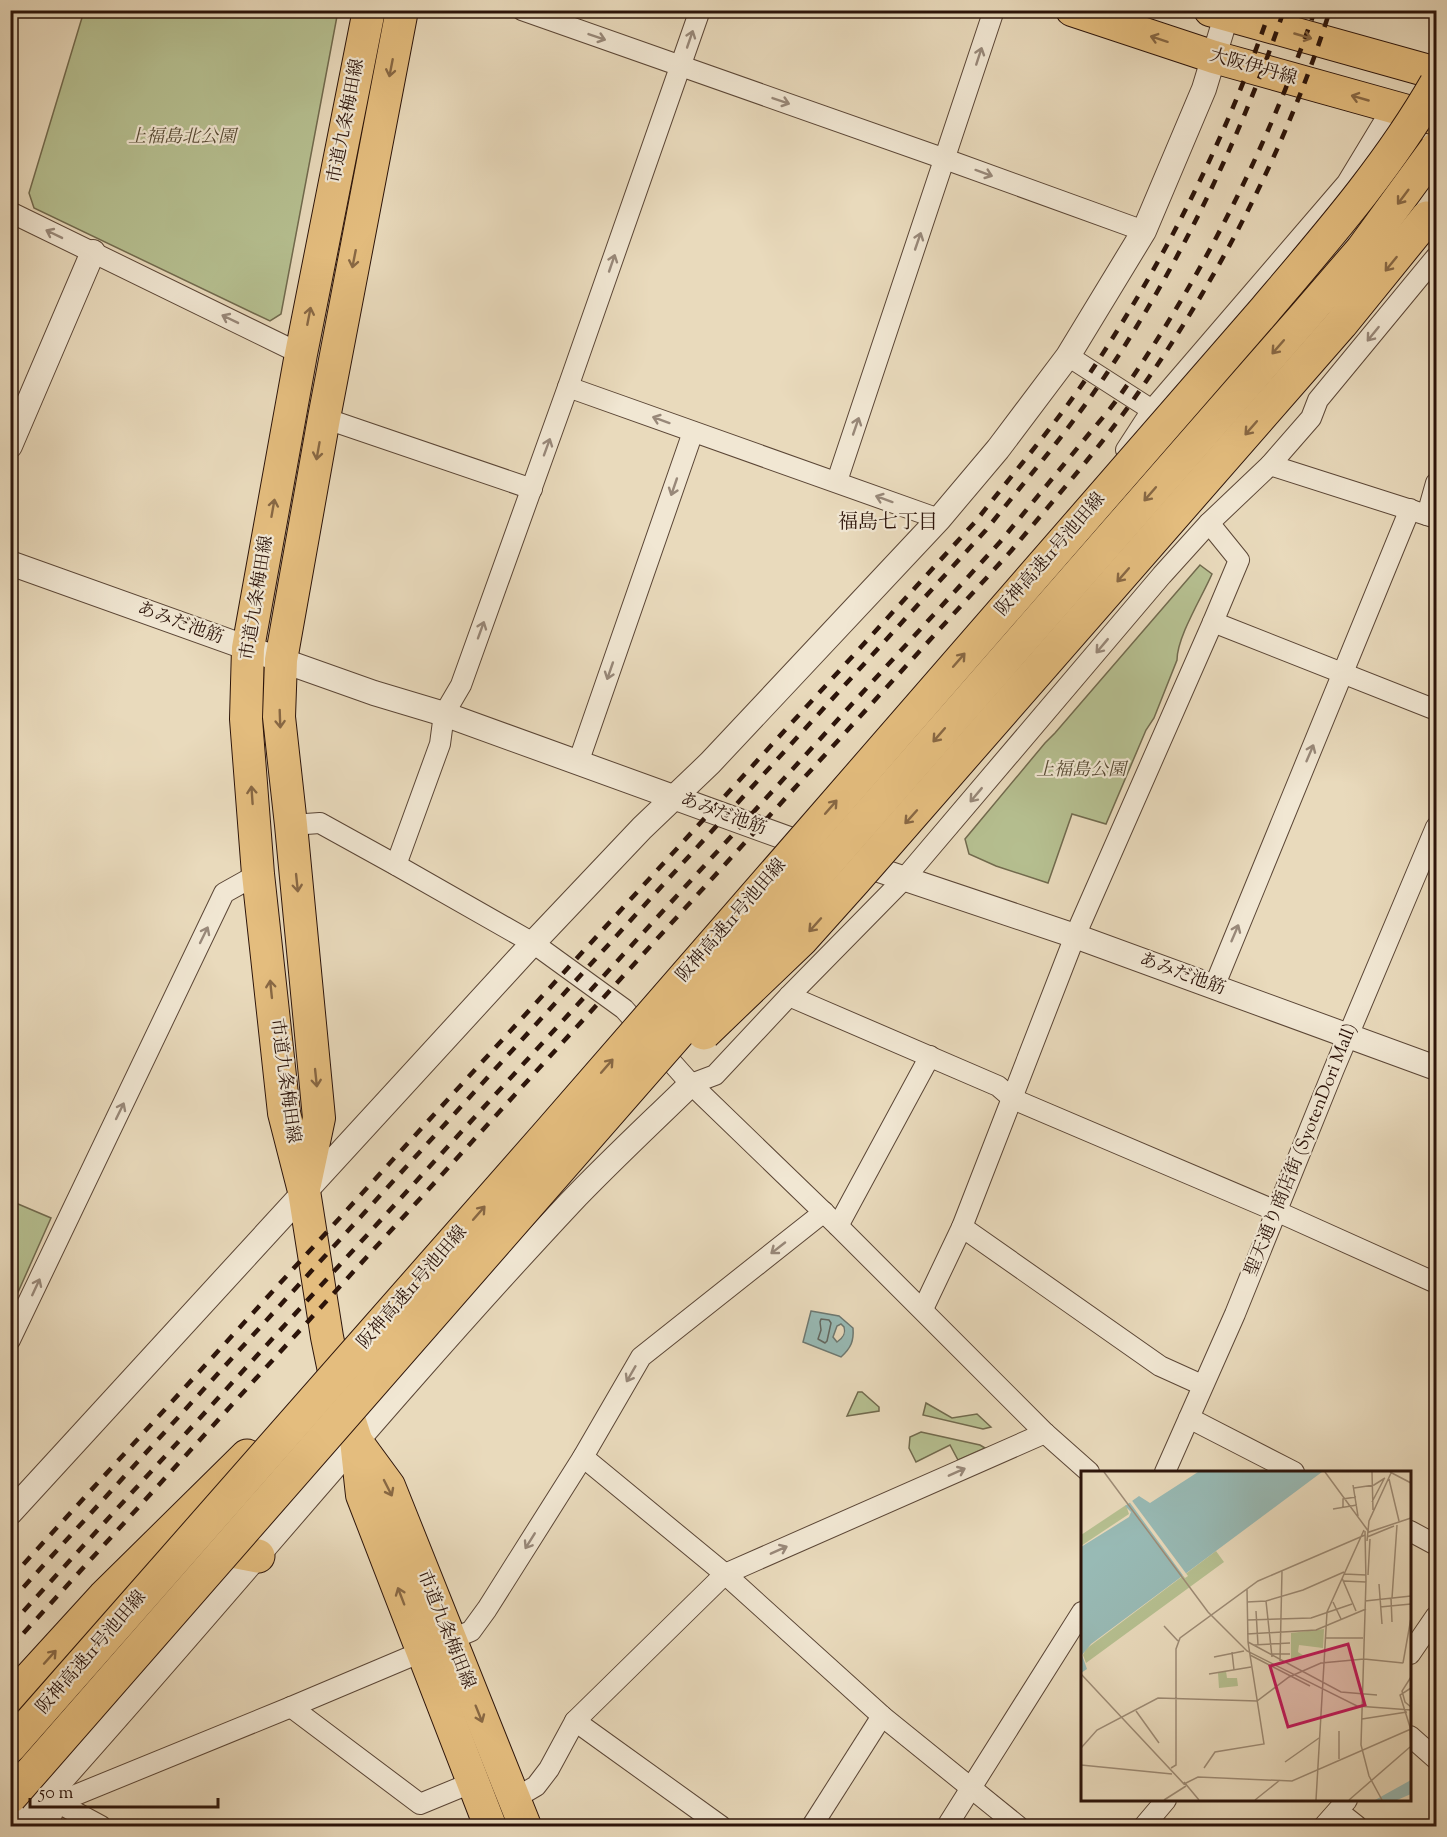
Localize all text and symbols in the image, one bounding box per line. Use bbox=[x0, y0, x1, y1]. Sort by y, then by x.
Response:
one-way arrow bbox=[685, 30, 696, 49]
one-way arrow bbox=[1293, 31, 1312, 43]
one-way arrow bbox=[587, 32, 606, 43]
one-way arrow bbox=[1150, 33, 1169, 44]
street label: 大阪伊丹線 bbox=[1206, 43, 1300, 93]
one-way arrow bbox=[974, 47, 985, 66]
street label: 市道九条梅田線 bbox=[322, 57, 372, 185]
one-way arrow bbox=[385, 58, 396, 77]
one-way arrow bbox=[1351, 92, 1370, 103]
one-way arrow bbox=[771, 97, 790, 108]
park label: 上福島北公園 bbox=[128, 125, 239, 151]
one-way arrow bbox=[974, 169, 993, 180]
one-way arrow bbox=[1396, 188, 1409, 204]
one-way arrow bbox=[46, 227, 64, 239]
one-way arrow bbox=[913, 232, 924, 251]
one-way arrow bbox=[348, 249, 359, 269]
one-way arrow bbox=[607, 254, 618, 273]
one-way arrow bbox=[1384, 255, 1397, 271]
one-way arrow bbox=[304, 307, 315, 327]
one-way arrow bbox=[221, 313, 239, 324]
one-way arrow bbox=[1366, 326, 1379, 342]
one-way arrow bbox=[1271, 339, 1285, 354]
one-way arrow bbox=[652, 414, 671, 425]
one-way arrow bbox=[851, 417, 862, 436]
one-way arrow bbox=[1244, 420, 1258, 435]
one-way arrow bbox=[542, 438, 553, 457]
one-way arrow bbox=[312, 441, 323, 460]
one-way arrow bbox=[667, 477, 678, 496]
one-way arrow bbox=[1143, 486, 1157, 501]
street label: 阪神高速11号池田線 bbox=[990, 488, 1112, 622]
one-way arrow bbox=[875, 492, 894, 503]
one-way arrow bbox=[268, 499, 279, 518]
district label: 福島七丁目 bbox=[838, 509, 938, 538]
street label: 市道九条梅田線 bbox=[235, 534, 281, 662]
one-way arrow bbox=[1116, 567, 1130, 582]
street label: あみだ池筋 bbox=[133, 596, 227, 652]
one-way arrow bbox=[476, 622, 487, 640]
one-way arrow bbox=[1095, 638, 1109, 653]
one-way arrow bbox=[952, 653, 966, 668]
one-way arrow bbox=[603, 661, 614, 680]
one-way arrow bbox=[274, 708, 285, 728]
one-way arrow bbox=[932, 728, 946, 743]
one-way arrow bbox=[1305, 744, 1316, 762]
park label: 上福島公園 bbox=[1036, 758, 1129, 784]
one-way arrow bbox=[246, 785, 257, 805]
street label: あみだ池筋 bbox=[676, 787, 770, 843]
one-way arrow bbox=[970, 787, 983, 803]
one-way arrow bbox=[824, 800, 838, 815]
one-way arrow bbox=[904, 809, 918, 824]
street label: 阪神高速11号池田線 bbox=[671, 854, 793, 988]
one-way arrow bbox=[292, 873, 303, 893]
one-way arrow bbox=[808, 917, 822, 932]
one-way arrow bbox=[1230, 924, 1241, 942]
one-way arrow bbox=[198, 927, 210, 945]
street label: あみだ池筋 bbox=[1135, 947, 1229, 1003]
one-way arrow bbox=[265, 979, 276, 999]
street label: 市道九条梅田線 bbox=[262, 1017, 306, 1145]
street label: 聖天通り商店街 (SyotenDori Mall) bbox=[1239, 1020, 1365, 1280]
one-way arrow bbox=[600, 1059, 614, 1074]
one-way arrow bbox=[311, 1067, 322, 1087]
one-way arrow bbox=[114, 1103, 126, 1121]
one-way arrow bbox=[472, 1205, 486, 1220]
street label: 阪神高速11号池田線 bbox=[352, 1221, 474, 1355]
one-way arrow bbox=[771, 1242, 787, 1255]
one-way arrow bbox=[30, 1279, 42, 1297]
one-way arrow bbox=[625, 1365, 637, 1382]
one-way arrow bbox=[948, 1466, 966, 1477]
inset map bbox=[1081, 1471, 1411, 1801]
one-way arrow bbox=[383, 1479, 395, 1497]
one-way arrow bbox=[524, 1532, 536, 1549]
one-way arrow bbox=[769, 1544, 787, 1555]
street label: 市道九条梅田線 bbox=[409, 1567, 481, 1693]
street label: 阪神高速11号池田線 bbox=[31, 1586, 153, 1720]
one-way arrow bbox=[395, 1588, 406, 1606]
one-way arrow bbox=[43, 1649, 57, 1664]
one-way arrow bbox=[474, 1705, 485, 1723]
scale bar bbox=[30, 1771, 218, 1809]
text: 50 m bbox=[38, 1781, 74, 1807]

